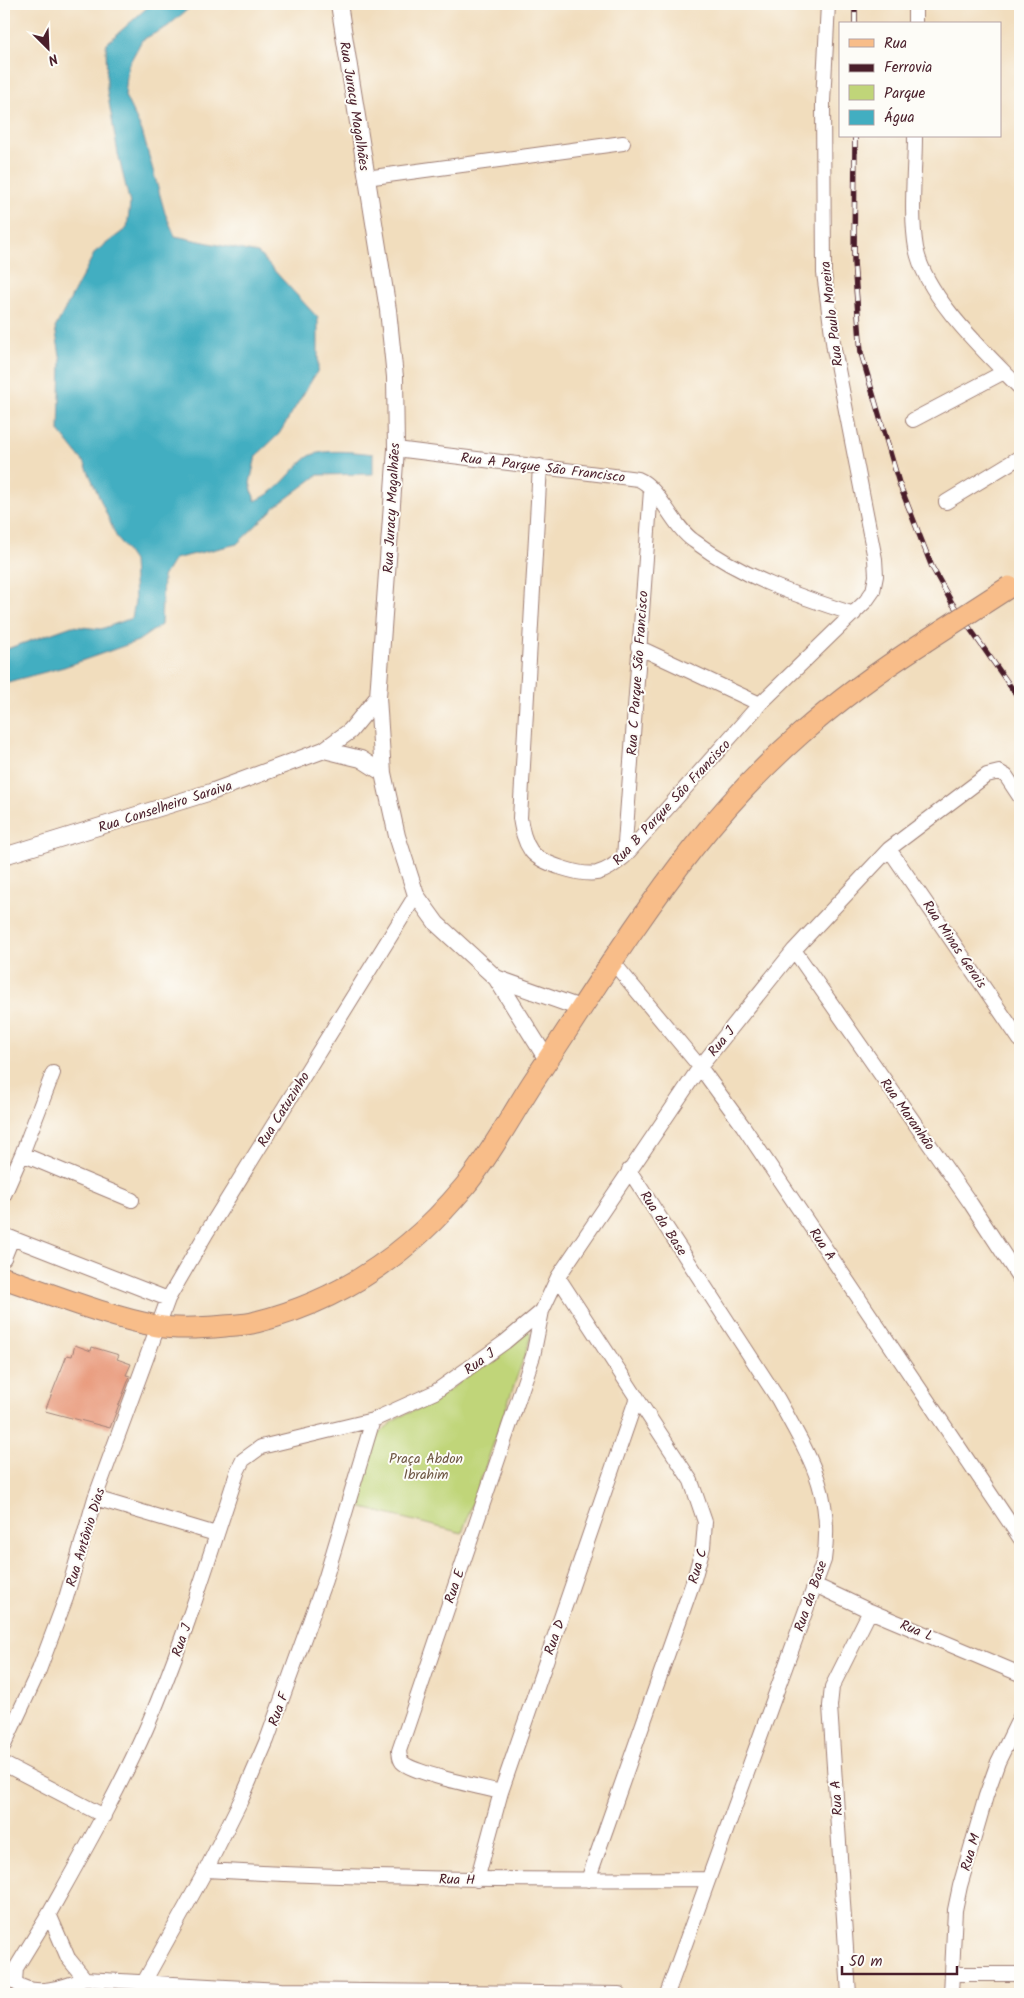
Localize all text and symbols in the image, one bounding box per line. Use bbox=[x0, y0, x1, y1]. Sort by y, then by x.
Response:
north arrow bbox=[22, 22, 72, 72]
legend bbox=[839, 22, 1002, 138]
text: Rua bbox=[884, 32, 907, 56]
street label: Rua Juracy Magalhães bbox=[333, 40, 375, 172]
text: N bbox=[44, 47, 61, 71]
text: Ferrovia bbox=[884, 56, 932, 80]
text: Parque bbox=[884, 82, 925, 106]
text: Água bbox=[884, 106, 915, 130]
street label: Rua Paulo Moreira bbox=[815, 260, 849, 368]
street label: Rua Juracy Magalhães bbox=[378, 442, 406, 574]
street label: Rua A Parque São Francisco bbox=[459, 447, 626, 489]
street label: Rua C Parque São Francisco bbox=[621, 590, 655, 756]
street label: Rua B Parque São Francisco bbox=[607, 735, 736, 871]
street label: Rua Conselheiro Saraiva bbox=[95, 775, 235, 839]
street label: Rua Minas Gerais bbox=[916, 896, 992, 993]
street label: Rua J bbox=[703, 1021, 741, 1062]
street label: Rua Catuzinho bbox=[252, 1068, 316, 1151]
street label: Rua Maranhão bbox=[874, 1074, 940, 1155]
street label: Rua da Base bbox=[634, 1187, 693, 1261]
street label: Rua A bbox=[803, 1224, 841, 1265]
street label: Rua J bbox=[460, 1343, 500, 1381]
park label: Praça Abdon Ibrahim bbox=[389, 1448, 463, 1486]
street label: Rua Antônio Dias bbox=[60, 1485, 111, 1589]
street label: Rua C bbox=[682, 1546, 713, 1586]
street label: Rua da Base bbox=[788, 1557, 834, 1635]
street label: Rua E bbox=[439, 1565, 471, 1607]
street label: Rua L bbox=[896, 1614, 937, 1648]
street label: Rua D bbox=[539, 1617, 571, 1658]
street label: Rua J bbox=[166, 1620, 198, 1660]
street label: Rua F bbox=[263, 1688, 296, 1729]
street label: Rua A bbox=[825, 1779, 849, 1816]
street label: Rua M bbox=[955, 1831, 987, 1874]
street label: Rua H bbox=[439, 1869, 475, 1891]
scale bar bbox=[842, 1943, 956, 1975]
text: 50 m bbox=[849, 1950, 883, 1974]

